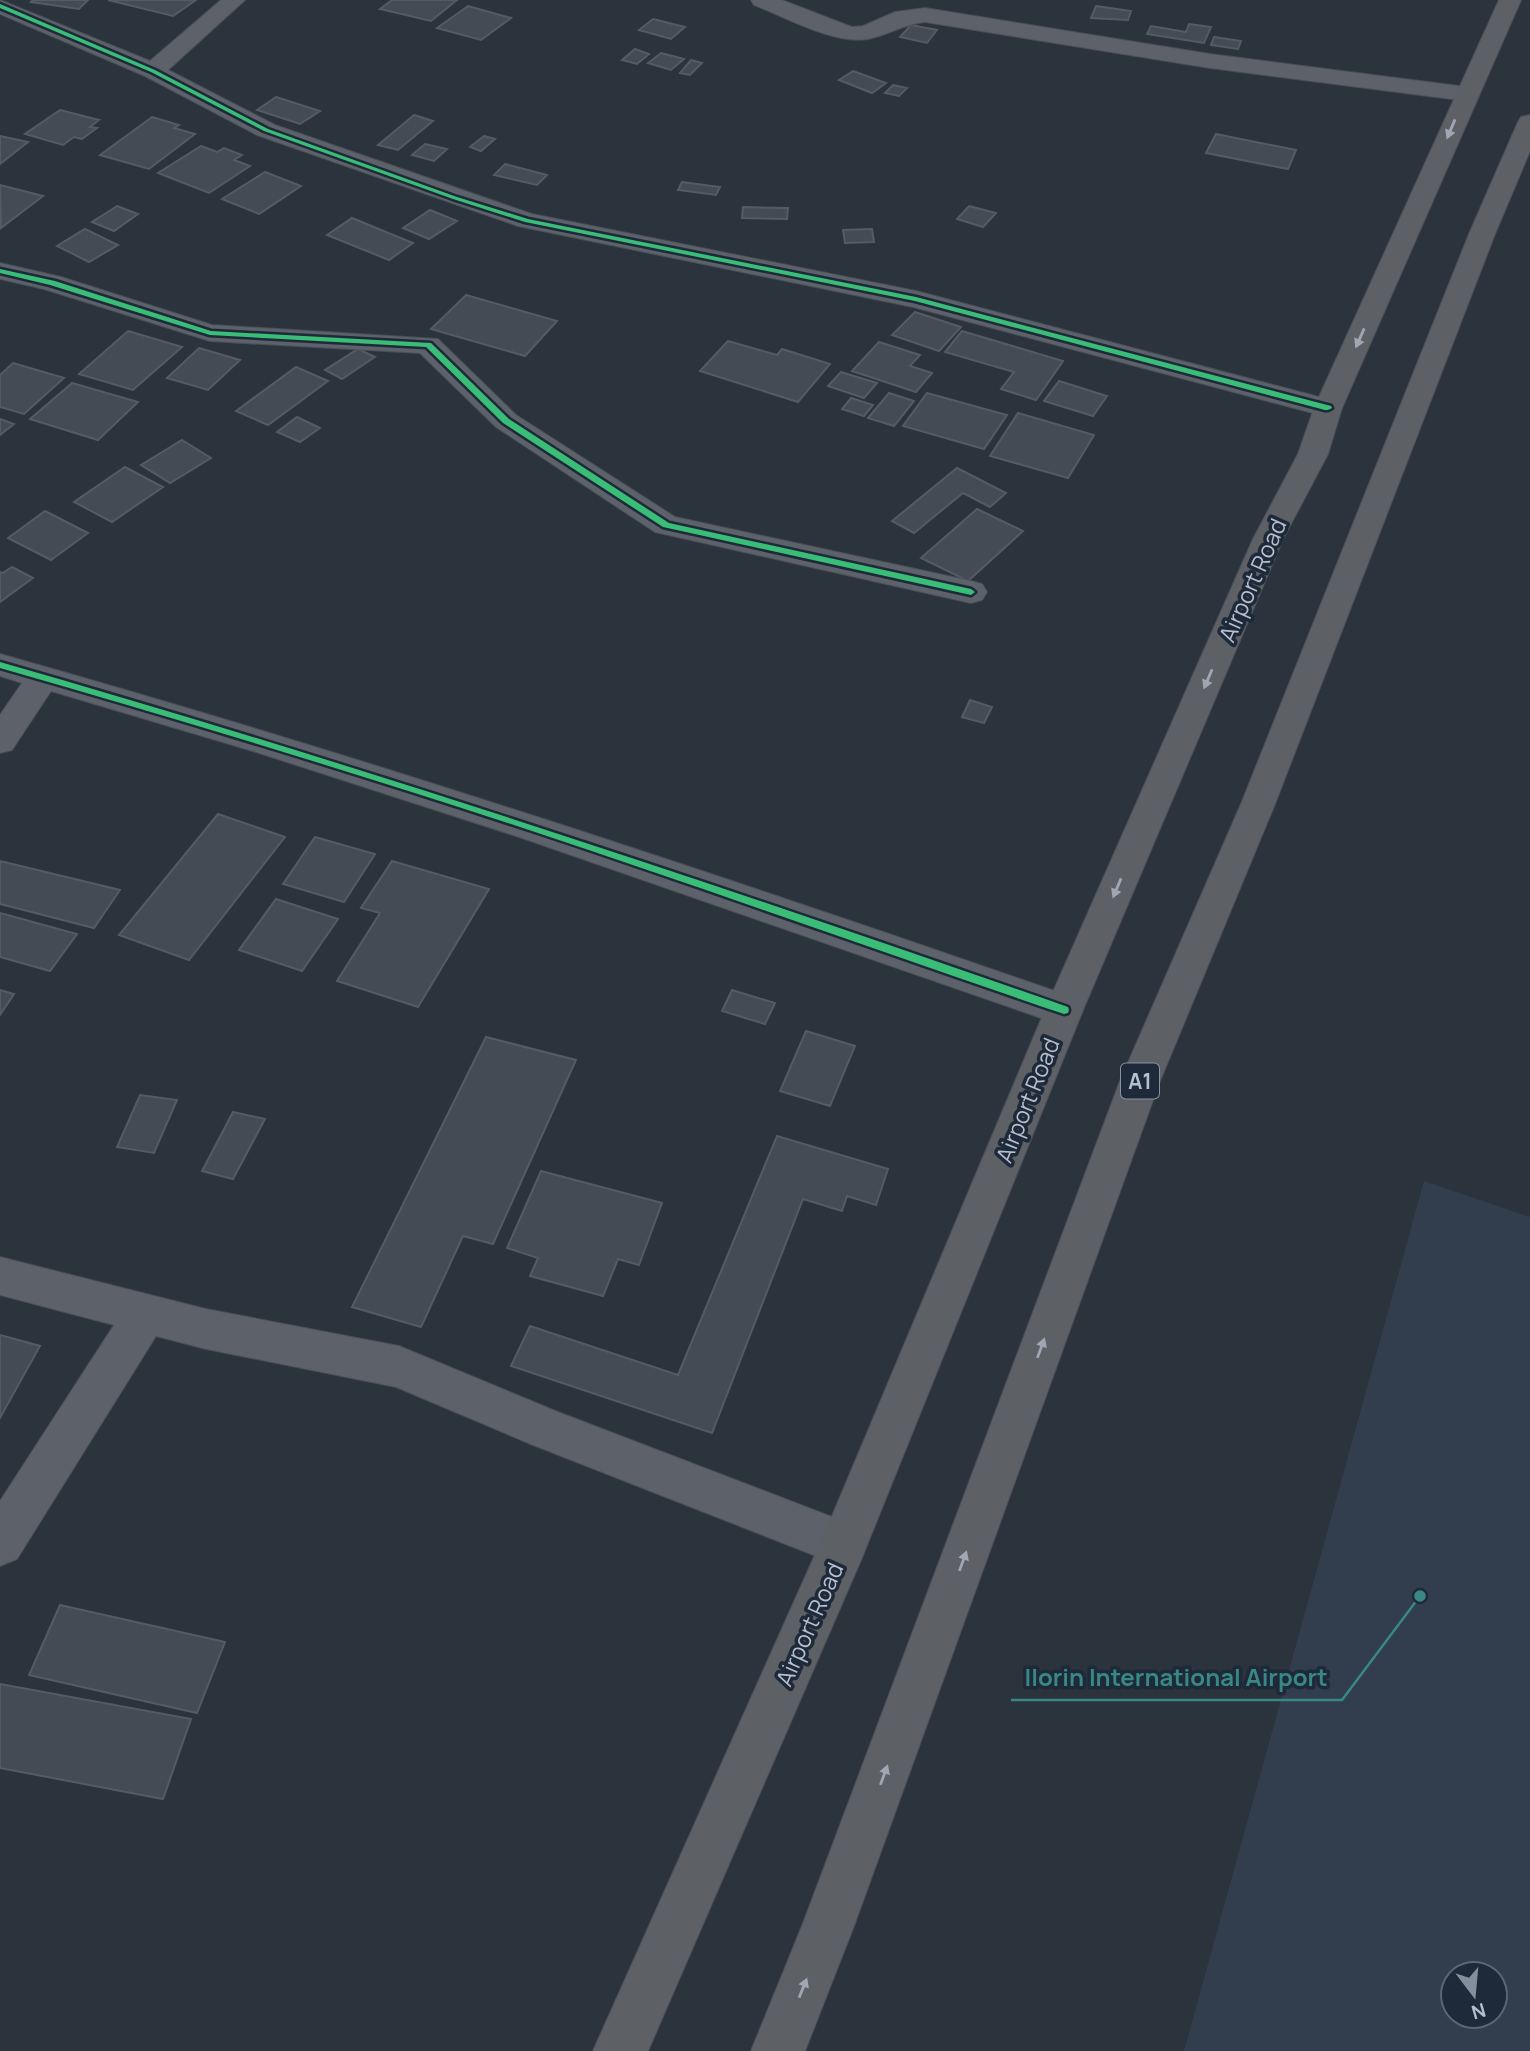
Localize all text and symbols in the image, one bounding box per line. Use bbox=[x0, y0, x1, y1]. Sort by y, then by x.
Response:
one-way arrow bbox=[1446, 119, 1457, 140]
one-way arrow bbox=[1354, 327, 1365, 348]
street label: Airport Road bbox=[1211, 513, 1293, 647]
one-way arrow bbox=[1202, 669, 1213, 690]
one-way arrow bbox=[1111, 878, 1123, 898]
street label: Airport Road bbox=[987, 1033, 1067, 1167]
road number: A1 bbox=[1121, 1064, 1159, 1098]
one-way arrow bbox=[1036, 1337, 1047, 1358]
one-way arrow bbox=[957, 1551, 968, 1572]
street label: Airport Road bbox=[768, 1557, 850, 1691]
callout: Ilorin International Airport bbox=[1011, 1655, 1342, 1700]
text: Ilorin International Airport bbox=[1024, 1660, 1328, 1693]
one-way arrow bbox=[878, 1764, 889, 1785]
north arrow bbox=[1439, 1960, 1509, 2030]
one-way arrow bbox=[798, 1977, 809, 1998]
text: N bbox=[1469, 1997, 1489, 2026]

